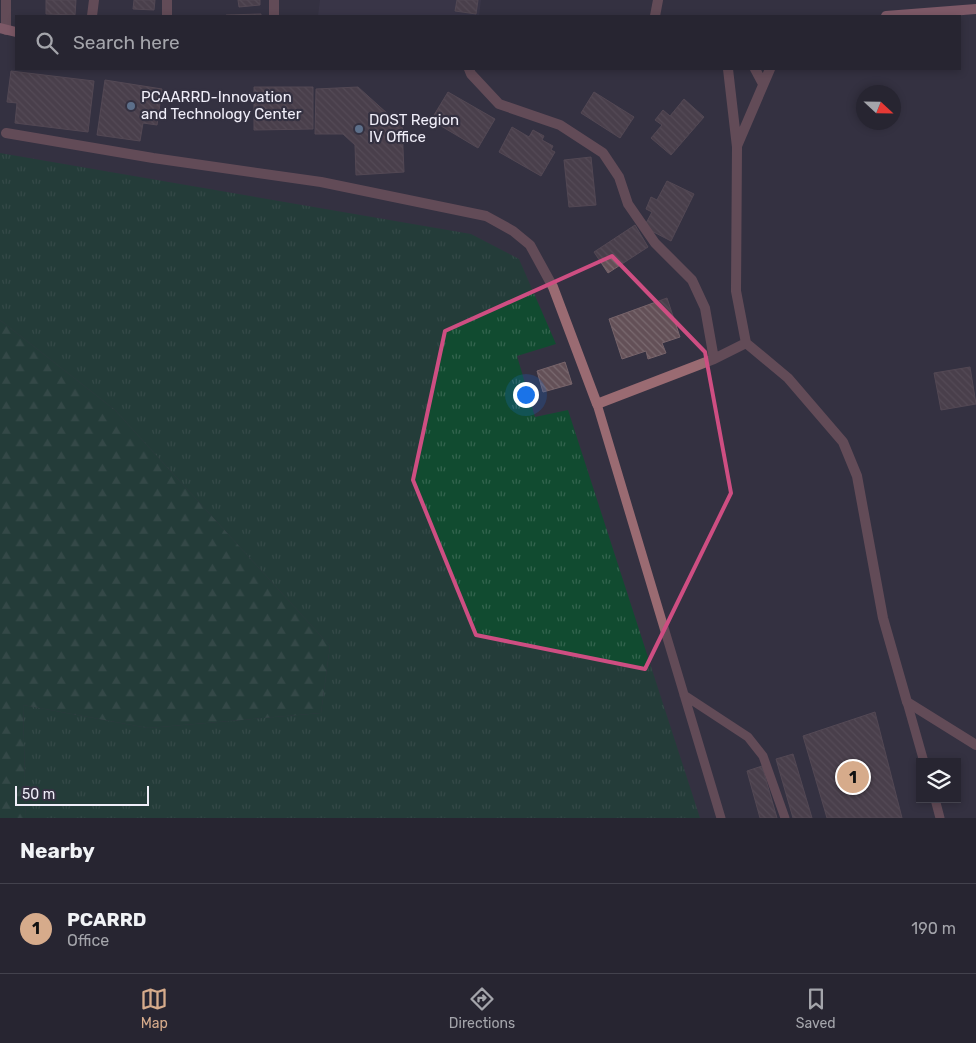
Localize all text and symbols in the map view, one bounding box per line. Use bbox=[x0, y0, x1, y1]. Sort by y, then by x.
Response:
search box bbox=[15, 15, 961, 70]
icon: search bbox=[33, 29, 61, 57]
text: Search here bbox=[73, 31, 180, 54]
north arrow bbox=[856, 85, 901, 130]
place label: PCAARRD-Innovation and Technology Center bbox=[141, 88, 302, 123]
marker: PCAARRD-Innovation and Technology Center bbox=[125, 100, 137, 112]
place label: DOST Region IV Office bbox=[369, 111, 459, 146]
marker: DOST Region IV Office bbox=[353, 123, 365, 135]
your location bbox=[513, 382, 539, 408]
pin: 1 bbox=[837, 758, 869, 796]
map controls bbox=[916, 758, 961, 803]
button: layers bbox=[916, 758, 961, 803]
scale bar bbox=[15, 783, 149, 806]
text: 50 m bbox=[22, 786, 55, 803]
text: Nearby bbox=[20, 838, 95, 863]
text: PCARRD bbox=[67, 908, 146, 931]
text: 1 bbox=[32, 919, 40, 938]
text: 190 m bbox=[911, 919, 956, 938]
text: Office bbox=[67, 931, 109, 950]
tab: Map bbox=[140, 985, 168, 1032]
tab: Directions bbox=[449, 985, 515, 1032]
tab: Saved bbox=[796, 985, 836, 1032]

